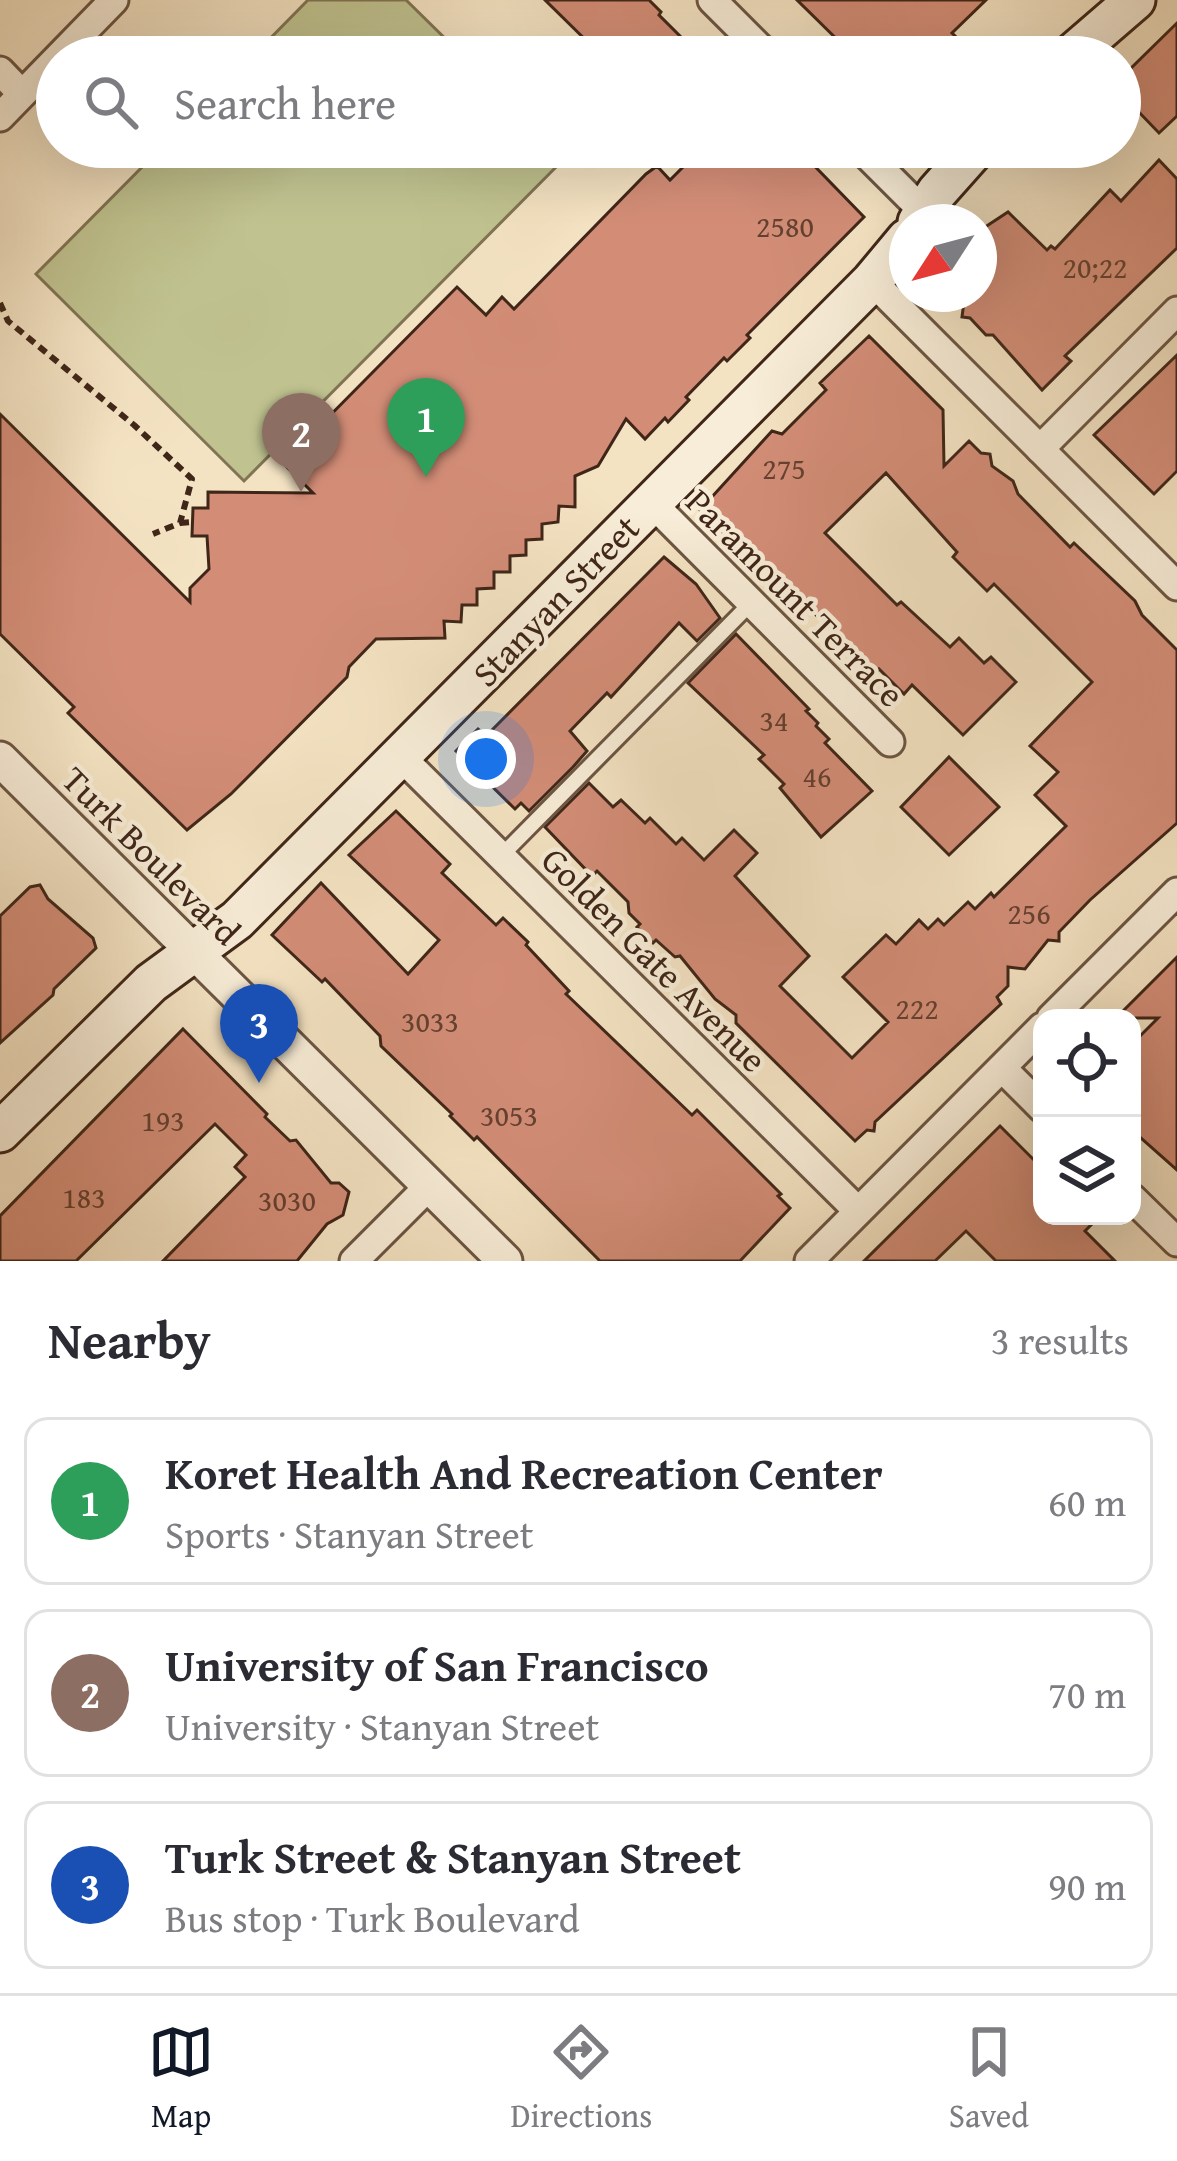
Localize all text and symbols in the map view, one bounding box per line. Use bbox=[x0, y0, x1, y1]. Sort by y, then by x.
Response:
search box bbox=[36, 36, 1141, 168]
icon: search bbox=[78, 69, 144, 135]
text: Search here bbox=[174, 70, 396, 135]
house number: 2580 bbox=[756, 204, 814, 248]
north arrow bbox=[889, 204, 997, 312]
house number: 20;22 bbox=[1062, 245, 1128, 289]
pin: 1 bbox=[387, 378, 465, 477]
pin: 2 bbox=[262, 393, 340, 492]
house number: 275 bbox=[762, 446, 806, 490]
street label: Paramount Terrace bbox=[674, 475, 918, 719]
street label: Stanyan Street bbox=[459, 502, 651, 698]
house number: 34 bbox=[760, 698, 788, 742]
your location bbox=[456, 729, 516, 789]
street label: Turk Boulevard bbox=[51, 754, 253, 956]
house number: 46 bbox=[803, 754, 831, 798]
street label: Golden Gate Avenue bbox=[530, 834, 780, 1084]
house number: 256 bbox=[1007, 891, 1051, 935]
pin: 3 bbox=[220, 984, 298, 1083]
house number: 222 bbox=[895, 986, 939, 1030]
house number: 3033 bbox=[401, 999, 459, 1043]
map controls bbox=[1033, 1009, 1141, 1225]
button: locate bbox=[1033, 1009, 1141, 1117]
house number: 3053 bbox=[480, 1093, 538, 1137]
house number: 193 bbox=[141, 1098, 185, 1142]
button: layers bbox=[1033, 1117, 1141, 1225]
house number: 183 bbox=[62, 1175, 106, 1219]
house number: 3030 bbox=[258, 1178, 316, 1222]
text: Nearby bbox=[48, 1302, 211, 1377]
text: 3 results bbox=[991, 1311, 1129, 1368]
text: Koret Health And Recreation Center bbox=[165, 1440, 883, 1505]
text: 1 bbox=[80, 1473, 100, 1530]
text: 60 m bbox=[1048, 1473, 1126, 1530]
text: Sports · Stanyan Street bbox=[165, 1505, 534, 1562]
text: University of San Francisco bbox=[165, 1632, 709, 1697]
text: 2 bbox=[80, 1665, 100, 1722]
text: 70 m bbox=[1048, 1665, 1126, 1722]
text: University · Stanyan Street bbox=[165, 1697, 599, 1754]
text: Turk Street & Stanyan Street bbox=[165, 1824, 741, 1889]
text: 3 bbox=[80, 1857, 100, 1914]
text: 90 m bbox=[1048, 1857, 1126, 1914]
text: Bus stop · Turk Boulevard bbox=[165, 1889, 580, 1946]
tab: Map bbox=[148, 2019, 214, 2139]
tab: Directions bbox=[511, 2019, 652, 2139]
tab: Saved bbox=[949, 2019, 1029, 2139]

